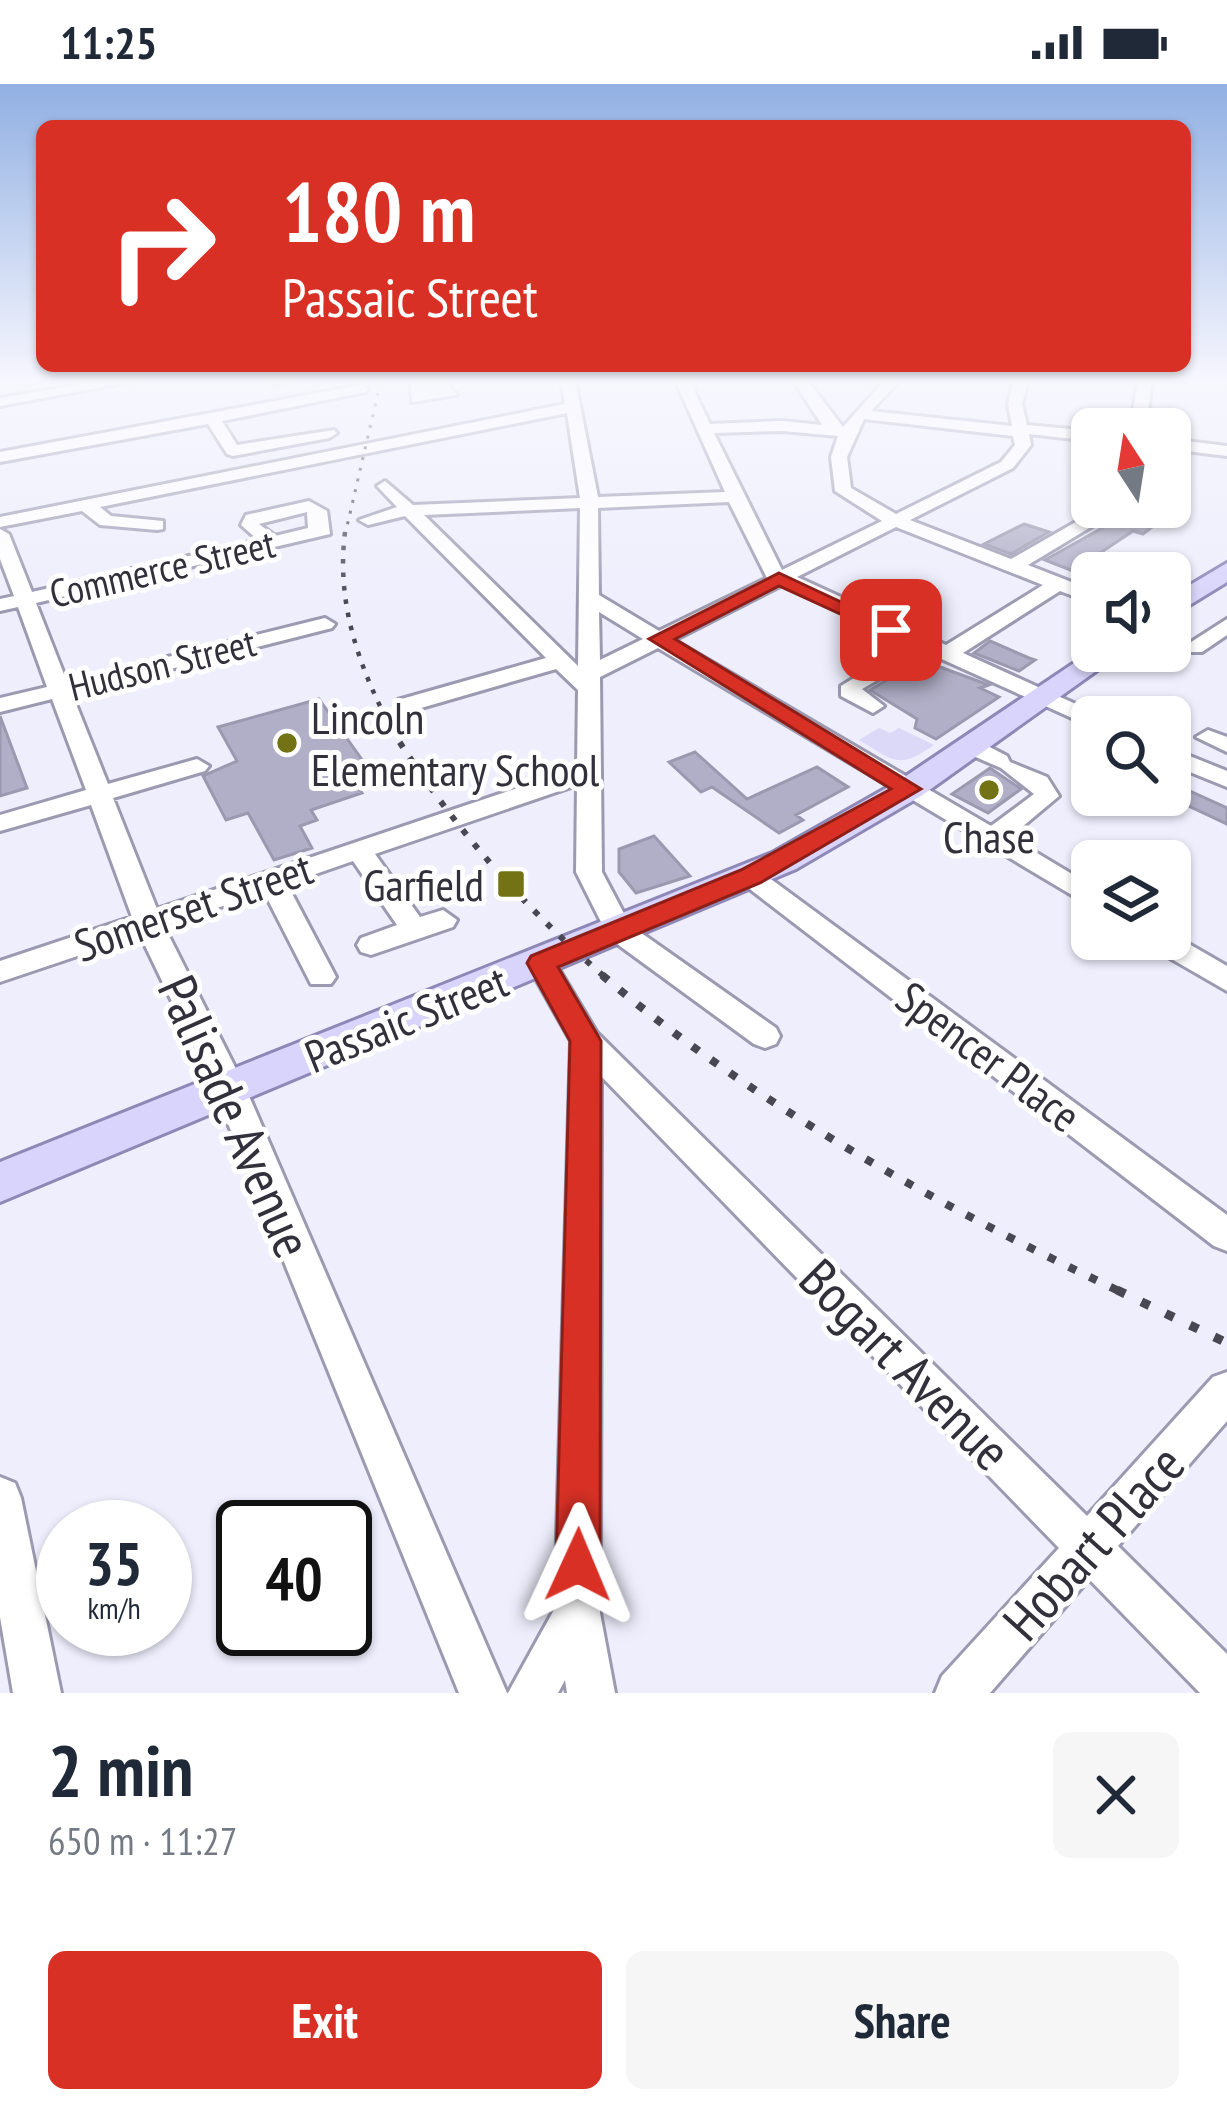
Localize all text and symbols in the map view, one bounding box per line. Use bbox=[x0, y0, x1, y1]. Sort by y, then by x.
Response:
text: 11:25 bbox=[60, 13, 157, 71]
text: 180 m bbox=[282, 156, 475, 265]
icon: right bbox=[84, 168, 240, 324]
text: Passaic Street bbox=[282, 262, 538, 332]
north arrow bbox=[1071, 408, 1191, 528]
map controls bbox=[1071, 408, 1191, 960]
street label: Commerce Street bbox=[44, 517, 280, 619]
button: sound bbox=[1071, 552, 1191, 672]
pin bbox=[840, 579, 942, 681]
icon: arrive bbox=[858, 597, 924, 663]
street label: Hudson Street bbox=[63, 616, 261, 712]
place label: Lincoln Elementary School bbox=[311, 688, 600, 798]
button: search bbox=[1071, 696, 1191, 816]
marker: Lincoln Elementary School bbox=[274, 730, 300, 756]
marker: Chase bbox=[976, 777, 1002, 803]
place label: Chase bbox=[943, 807, 1035, 865]
street label: Somerset Street bbox=[66, 838, 320, 974]
button: layers bbox=[1071, 840, 1191, 960]
place label: Garfield bbox=[363, 855, 484, 913]
marker: Garfield bbox=[495, 868, 527, 900]
street label: Passaic Street bbox=[296, 951, 516, 1085]
street label: Palisade Avenue bbox=[143, 964, 329, 1268]
street label: Spencer Place bbox=[885, 968, 1093, 1144]
street label: Bogart Avenue bbox=[785, 1243, 1027, 1485]
street label: Hobart Place bbox=[987, 1430, 1199, 1654]
speed limit sign: 40 bbox=[216, 1500, 372, 1656]
position arrow bbox=[515, 1502, 641, 1628]
text: 35 bbox=[85, 1524, 143, 1602]
text: km/h bbox=[87, 1588, 141, 1627]
text: 2 min bbox=[48, 1723, 193, 1816]
button: close bbox=[1053, 1732, 1179, 1858]
text: 650 m · 11:27 bbox=[48, 1815, 237, 1866]
button: Exit bbox=[48, 1951, 602, 2089]
button: Share bbox=[626, 1951, 1179, 2089]

